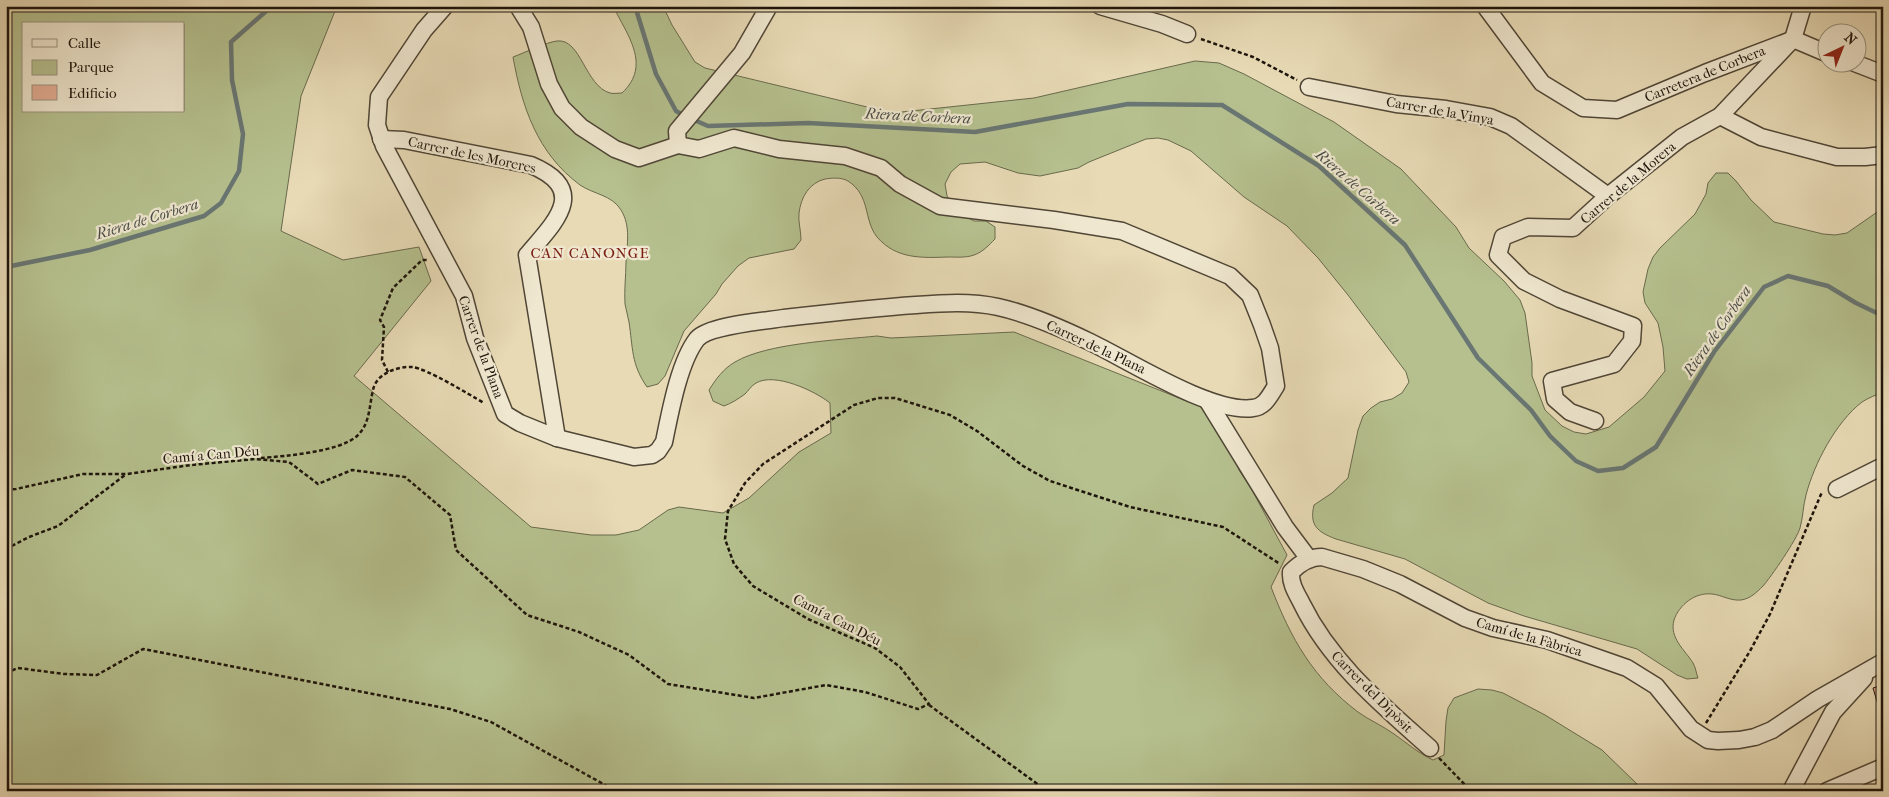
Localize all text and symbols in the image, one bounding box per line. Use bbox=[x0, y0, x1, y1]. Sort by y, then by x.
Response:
legend bbox=[22, 22, 185, 112]
north arrow bbox=[1816, 22, 1866, 72]
text: N bbox=[1841, 29, 1860, 49]
text: Calle bbox=[68, 34, 101, 52]
street label: Carretera de Corbera bbox=[1642, 42, 1768, 106]
text: Parque bbox=[68, 58, 114, 76]
text: Edificio bbox=[68, 84, 117, 102]
street label: Carrer de la Vinya bbox=[1385, 93, 1496, 129]
water label: Riera de Corbera bbox=[864, 104, 972, 128]
street label: Carrer de les Moreres bbox=[406, 133, 538, 177]
street label: Carrer de la Morera bbox=[1577, 138, 1680, 228]
water label: Riera de Corbera bbox=[1311, 145, 1404, 229]
water label: Riera de Corbera bbox=[93, 195, 200, 243]
district label: CAN CANONGE bbox=[530, 244, 650, 262]
water label: Riera de Corbera bbox=[1679, 282, 1755, 380]
street label: Carrer de la Plana bbox=[455, 293, 508, 401]
street label: Carrer de la Plana bbox=[1044, 316, 1149, 378]
street label: Camí a Can Déu bbox=[162, 442, 260, 468]
street label: Camí a Can Déu bbox=[790, 590, 884, 650]
street label: Camí de la Fàbrica bbox=[1474, 614, 1584, 660]
street label: Carrer del Dipòsit bbox=[1328, 648, 1416, 736]

